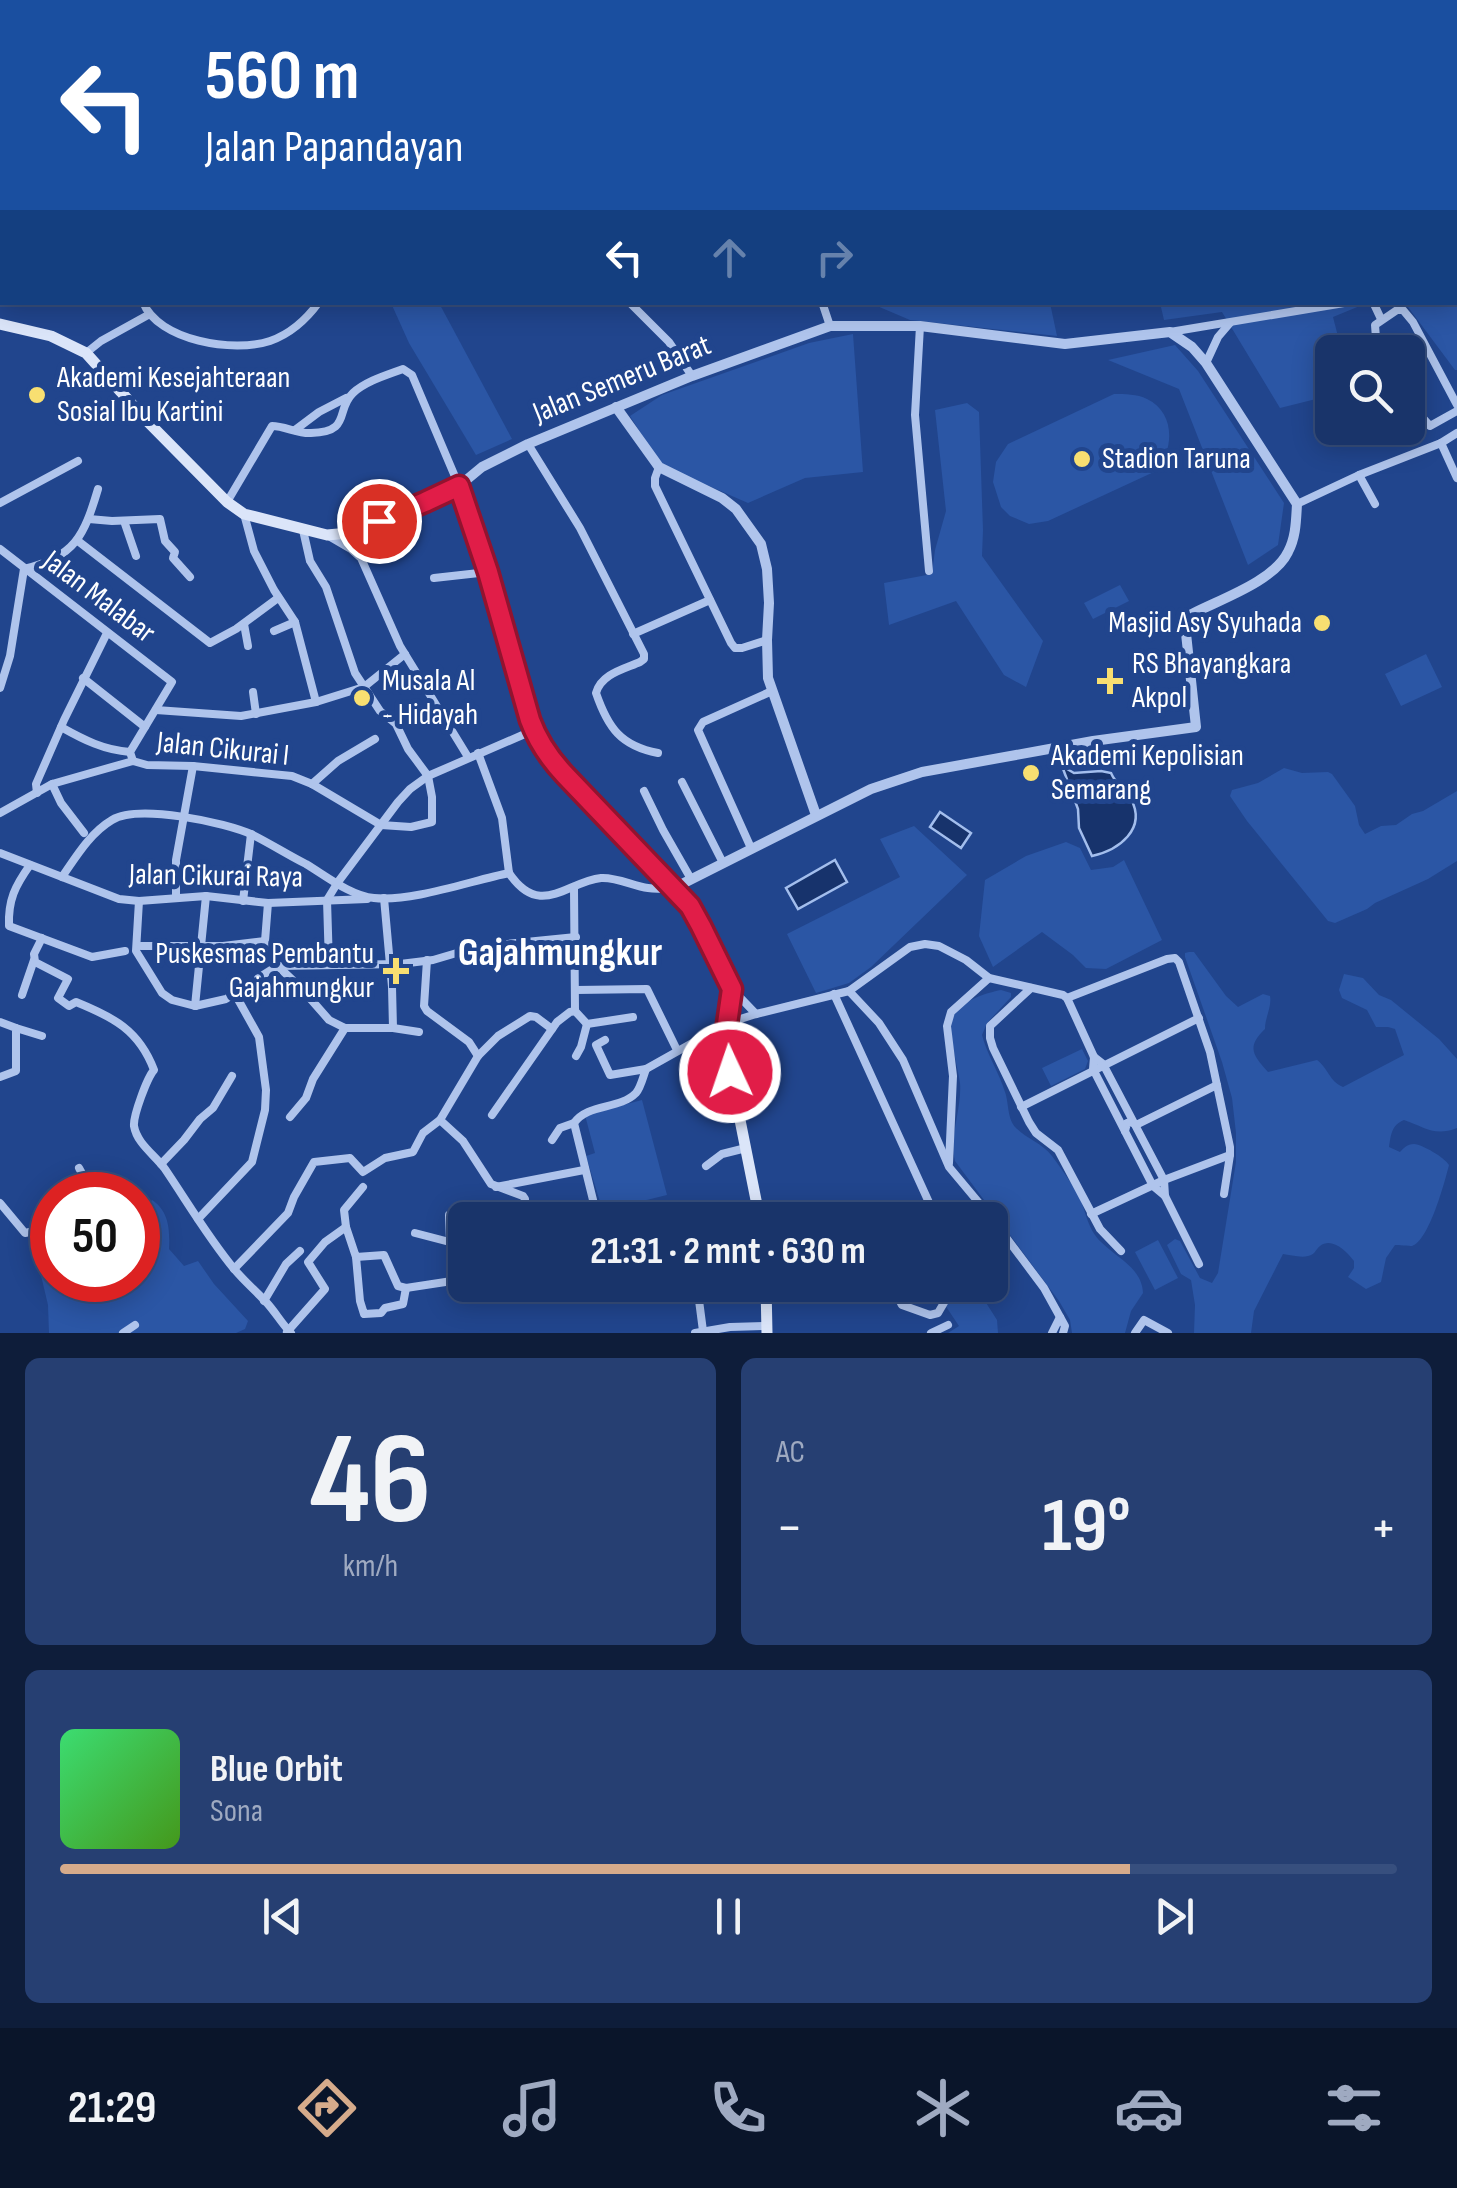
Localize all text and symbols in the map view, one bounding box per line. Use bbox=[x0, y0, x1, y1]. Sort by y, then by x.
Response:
text: 560 m bbox=[205, 35, 359, 119]
icon: left bbox=[40, 40, 170, 170]
text: Jalan Papandayan bbox=[205, 120, 464, 175]
icon: left bbox=[597, 230, 652, 285]
icon: ahead bbox=[702, 230, 757, 285]
icon: right bbox=[807, 230, 862, 285]
street label: Jalan Semeru Barat bbox=[527, 327, 716, 431]
map controls bbox=[1315, 335, 1425, 445]
button: search bbox=[1315, 335, 1425, 445]
place label: Akademi Kesejahteraan Sosial Ibu Kartini bbox=[56, 360, 290, 430]
marker: Akademi Kesejahteraan Sosial Ibu Kartini bbox=[26, 384, 48, 406]
place label: Stadion Taruna bbox=[1102, 441, 1251, 477]
marker: Stadion Taruna bbox=[1071, 448, 1093, 470]
pin bbox=[337, 479, 422, 564]
icon: arrive bbox=[352, 494, 407, 549]
street label: Jalan Malabar bbox=[35, 542, 163, 651]
place label: Masjid Asy Syuhada bbox=[1108, 605, 1302, 641]
marker: Masjid Asy Syuhada bbox=[1311, 612, 1333, 634]
place label: RS Bhayangkara Akpol bbox=[1131, 646, 1291, 716]
place label: Musala Al - Hidayah bbox=[382, 663, 478, 733]
marker: RS Bhayangkara Akpol bbox=[1097, 668, 1123, 694]
marker: Musala Al - Hidayah bbox=[351, 687, 373, 709]
street label: Jalan Cikurai I bbox=[154, 724, 291, 774]
place label: Akademi Kepolisian Semarang bbox=[1050, 738, 1244, 808]
marker: Akademi Kepolisian Semarang bbox=[1020, 762, 1042, 784]
street label: Jalan Cikurai Raya bbox=[128, 856, 303, 896]
district label: Gajahmungkur bbox=[458, 929, 662, 977]
place label: Puskesmas Pembantu Gajahmungkur bbox=[155, 936, 374, 1006]
marker: Puskesmas Pembantu Gajahmungkur bbox=[383, 958, 409, 984]
position arrow bbox=[678, 1020, 782, 1124]
speed limit sign: 50 bbox=[30, 1172, 160, 1302]
text: 21:31 · 2 mnt · 630 m bbox=[590, 1229, 866, 1274]
text: 46 bbox=[310, 1404, 431, 1560]
text: AC bbox=[776, 1433, 805, 1472]
text: 19° bbox=[1042, 1482, 1131, 1573]
text: − bbox=[776, 1495, 803, 1562]
text: + bbox=[1370, 1495, 1397, 1562]
text: km/h bbox=[343, 1547, 398, 1586]
text: Blue Orbit bbox=[210, 1747, 343, 1792]
text: Sona bbox=[210, 1792, 263, 1831]
icon: previous bbox=[255, 1889, 310, 1944]
icon: pause bbox=[701, 1889, 756, 1944]
icon: next bbox=[1147, 1889, 1202, 1944]
icon: directions bbox=[292, 2073, 362, 2143]
icon: music bbox=[497, 2073, 567, 2143]
icon: phone bbox=[703, 2073, 773, 2143]
icon: climate bbox=[908, 2073, 978, 2143]
icon: car bbox=[1114, 2073, 1184, 2143]
icon: filters bbox=[1319, 2073, 1389, 2143]
text: 21:29 bbox=[68, 2081, 156, 2136]

